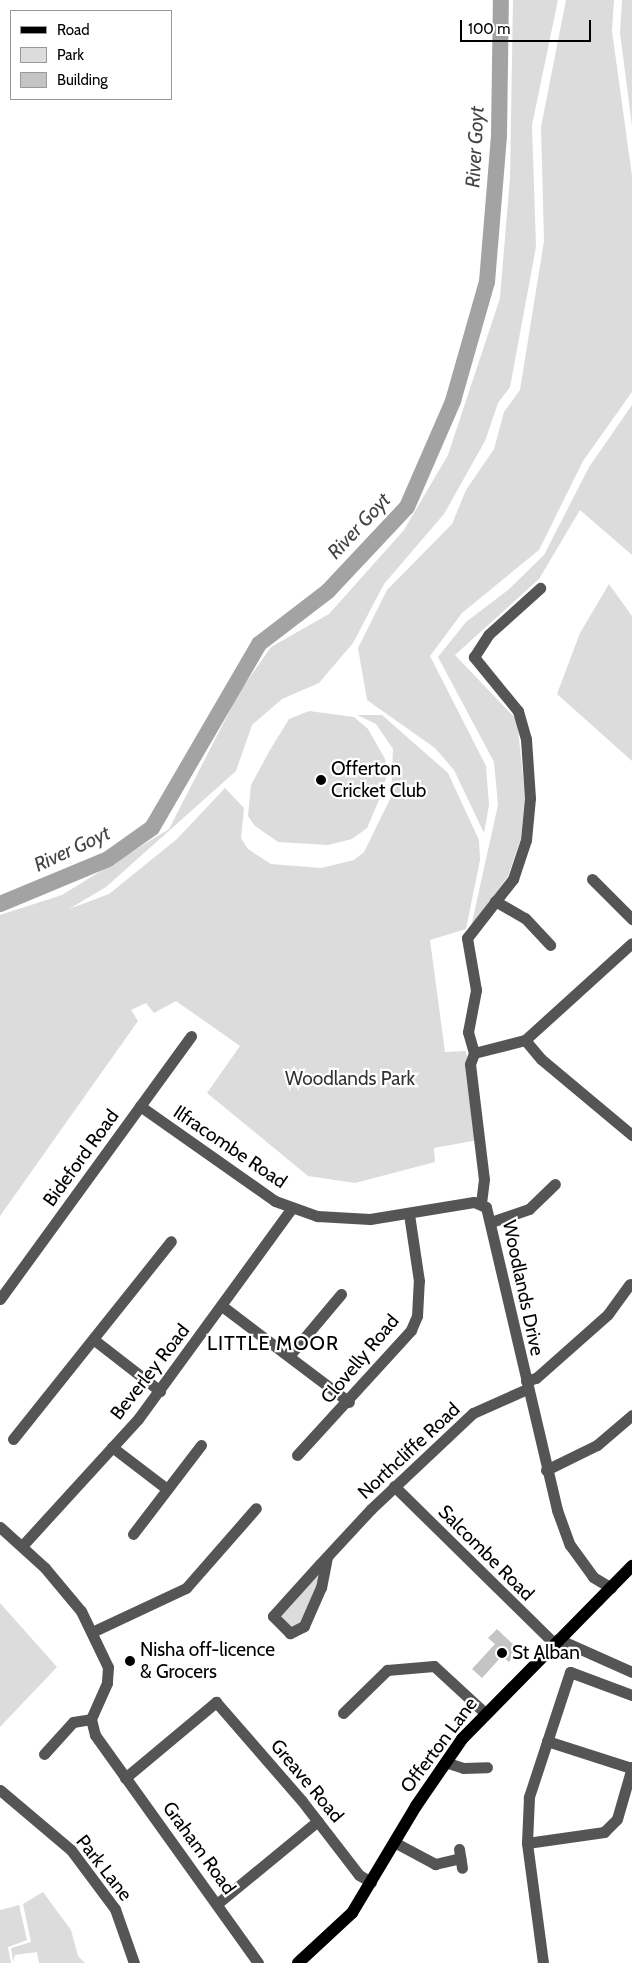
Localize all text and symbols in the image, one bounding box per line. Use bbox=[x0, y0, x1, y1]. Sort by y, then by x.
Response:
legend bbox=[10, 10, 172, 100]
scale bar bbox=[462, 10, 593, 42]
text: 100 m bbox=[468, 20, 510, 38]
text: Road bbox=[57, 21, 90, 39]
text: Park bbox=[57, 46, 84, 64]
text: Building bbox=[57, 71, 108, 89]
water label: River Goyt bbox=[461, 106, 489, 188]
water label: River Goyt bbox=[323, 488, 395, 564]
place label: Offerton Cricket Club bbox=[331, 758, 426, 802]
marker: Offerton Cricket Club bbox=[315, 774, 327, 786]
water label: River Goyt bbox=[30, 821, 114, 877]
park label: Woodlands Park bbox=[285, 1068, 415, 1090]
street label: Ilfracombe Road bbox=[169, 1101, 291, 1193]
street label: Bideford Road bbox=[38, 1105, 124, 1211]
street label: Woodlands Drive bbox=[497, 1218, 549, 1358]
street label: Clovelly Road bbox=[316, 1310, 404, 1408]
street label: Beverley Road bbox=[106, 1320, 194, 1424]
district label: LITTLE MOOR bbox=[206, 1331, 340, 1355]
street label: Northcliffe Road bbox=[353, 1398, 465, 1504]
street label: Salcombe Road bbox=[433, 1500, 539, 1606]
place label: Nisha off-licence & Grocers bbox=[140, 1639, 275, 1683]
place label: St Alban bbox=[512, 1642, 580, 1664]
marker: St Alban bbox=[496, 1647, 508, 1659]
marker: Nisha off-licence & Grocers bbox=[124, 1655, 136, 1667]
street label: Offerton Lane bbox=[396, 1693, 482, 1797]
street label: Greave Road bbox=[266, 1735, 348, 1827]
street label: Graham Road bbox=[158, 1797, 240, 1899]
street label: Park Lane bbox=[71, 1830, 137, 1906]

